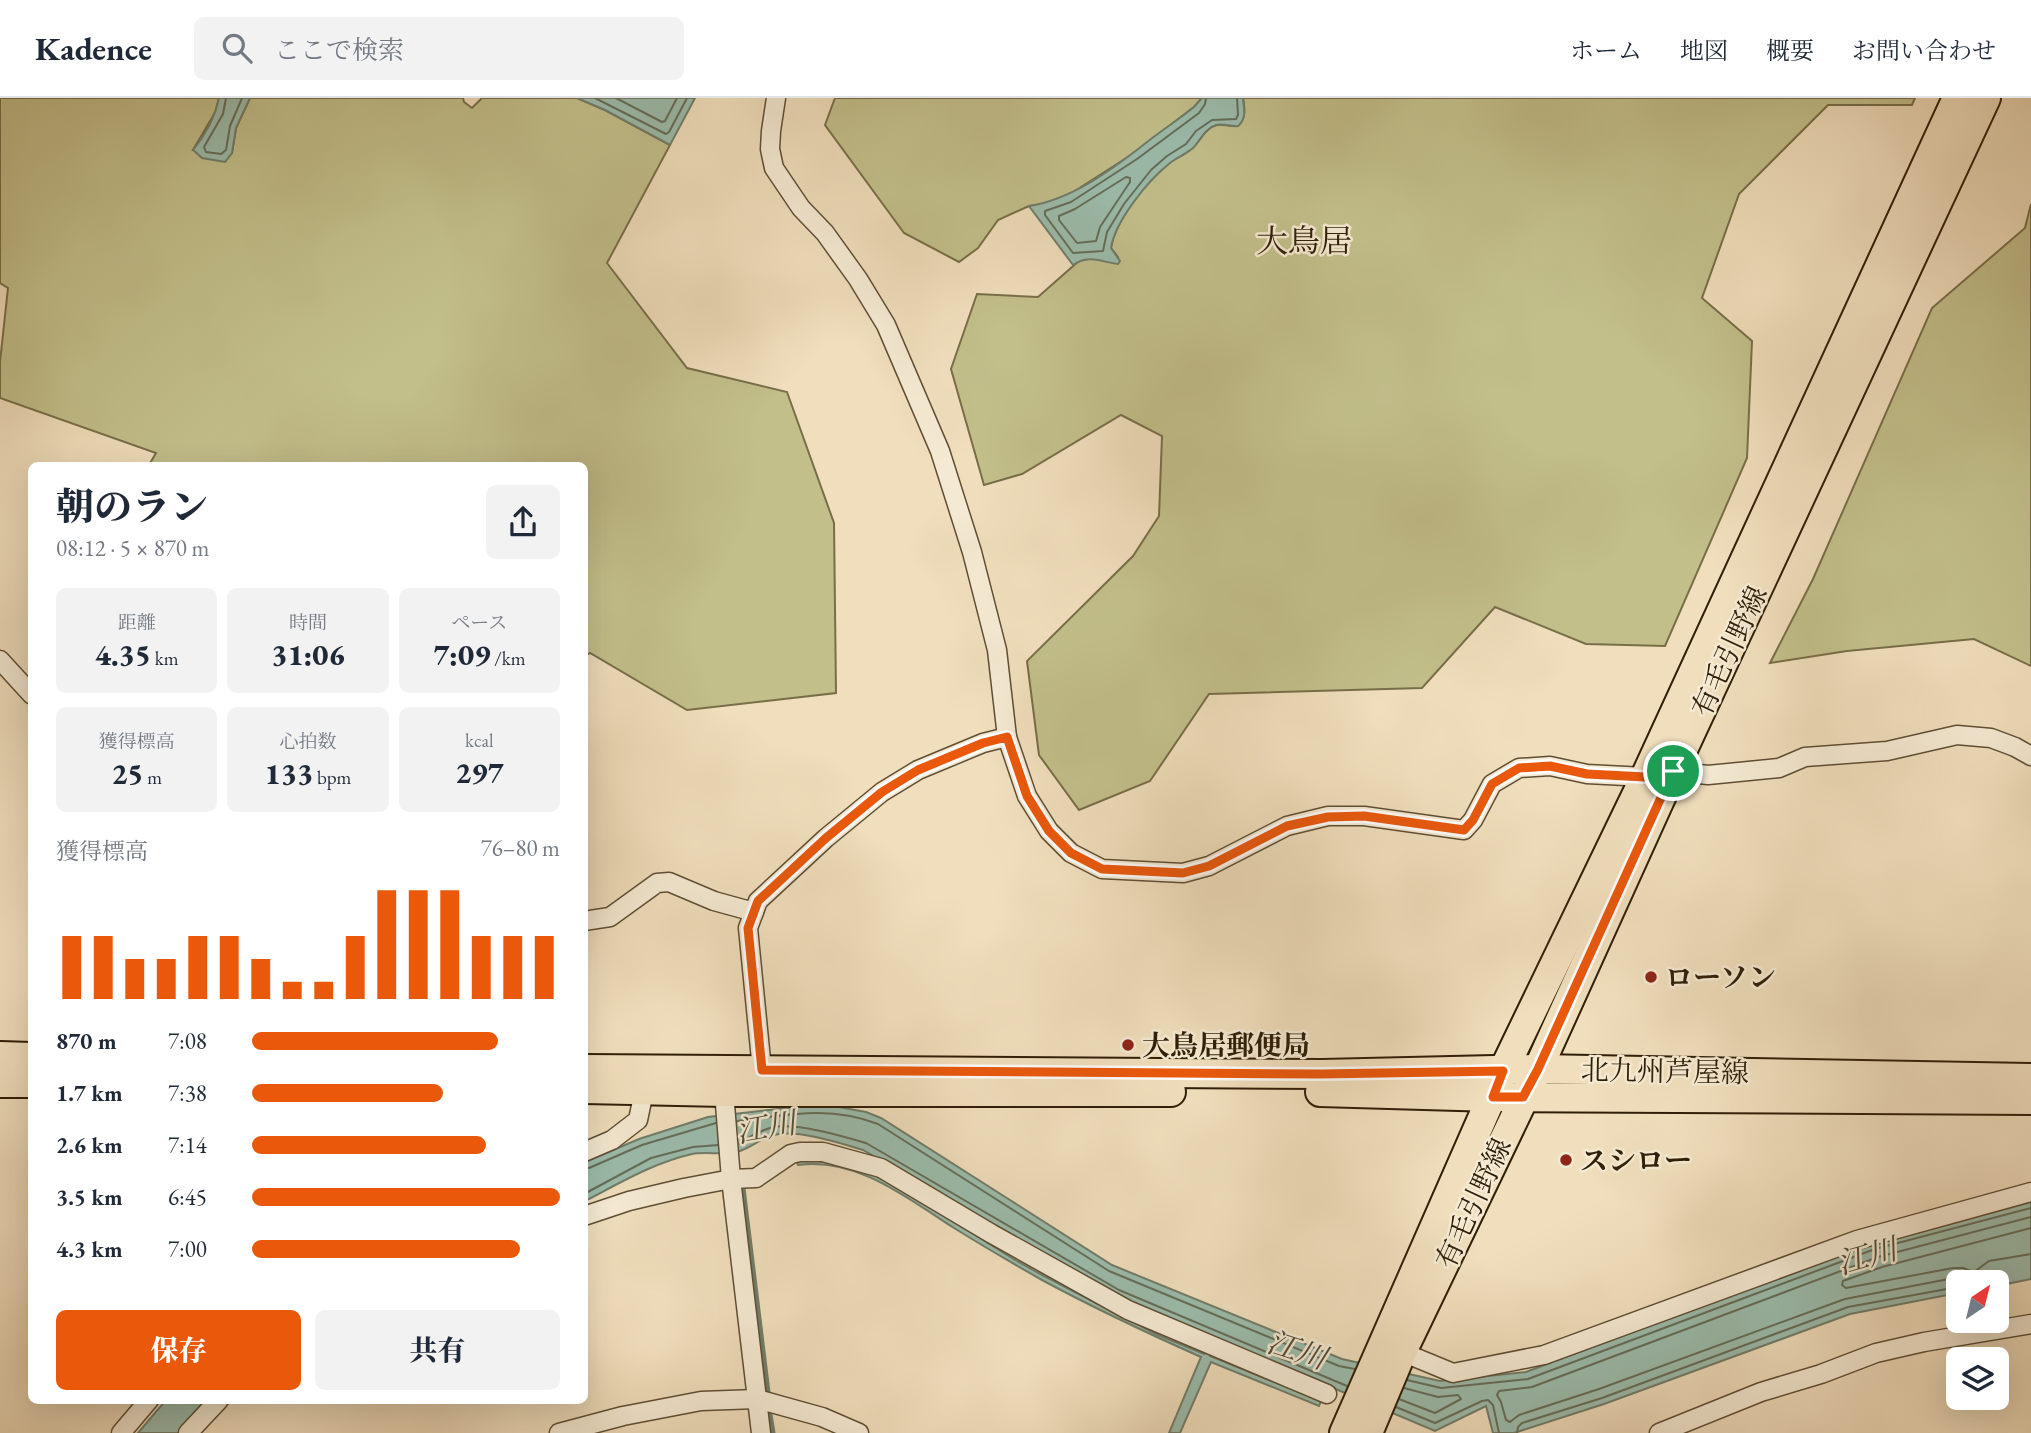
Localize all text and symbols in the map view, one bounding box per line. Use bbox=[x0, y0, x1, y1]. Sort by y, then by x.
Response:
search box bbox=[194, 17, 684, 80]
text: Kadence bbox=[35, 27, 152, 70]
icon: search bbox=[218, 29, 256, 67]
text: ここで検索 bbox=[274, 33, 404, 67]
text: ホーム bbox=[1570, 35, 1642, 66]
text: 地図 bbox=[1680, 35, 1728, 66]
text: 概要 bbox=[1766, 35, 1814, 66]
text: お問い合わせ bbox=[1852, 35, 1996, 66]
district label: 大鳥居 bbox=[1256, 220, 1352, 262]
text: 朝のラン bbox=[56, 482, 208, 531]
button: share bbox=[486, 485, 560, 559]
text: 08:12 · 5 × 870 m bbox=[56, 533, 209, 563]
street label: 有毛引野線 bbox=[1683, 580, 1775, 722]
text: 距離 bbox=[118, 610, 156, 635]
text: 時間 bbox=[289, 610, 327, 635]
text: ペース bbox=[451, 610, 507, 635]
text: 4.35 bbox=[95, 635, 151, 674]
text: 31:06 bbox=[271, 635, 345, 674]
text: 7:09 bbox=[433, 635, 490, 674]
text: km bbox=[151, 646, 178, 671]
text: /km bbox=[490, 646, 526, 671]
text: kcal bbox=[465, 728, 494, 753]
text: 獲得標高 bbox=[99, 729, 175, 754]
text: 心拍数 bbox=[279, 729, 337, 754]
pin bbox=[1643, 741, 1703, 801]
icon: arrive bbox=[1654, 752, 1692, 790]
text: 297 bbox=[455, 753, 504, 792]
text: 25 bbox=[111, 754, 144, 793]
text: 133 bbox=[265, 754, 313, 793]
text: m bbox=[144, 765, 162, 790]
text: bpm bbox=[313, 765, 351, 790]
text: 76–80 m bbox=[481, 833, 560, 863]
text: 獲得標高 bbox=[56, 836, 148, 866]
place label: ローソン bbox=[1665, 959, 1776, 995]
marker: ローソン bbox=[1643, 969, 1659, 985]
text: 870 m bbox=[56, 1026, 117, 1056]
text: 7:08 bbox=[168, 1026, 207, 1056]
place label: 大鳥居郵便局 bbox=[1142, 1027, 1310, 1063]
marker: 大鳥居郵便局 bbox=[1120, 1037, 1136, 1053]
street label: 北九州芦屋線 bbox=[1581, 1052, 1749, 1090]
text: 1.7 km bbox=[56, 1078, 123, 1108]
text: 7:38 bbox=[168, 1078, 207, 1108]
water label: 江川 bbox=[733, 1102, 802, 1151]
text: 2.6 km bbox=[56, 1130, 123, 1160]
text: 7:14 bbox=[168, 1130, 207, 1160]
street label: 有毛引野線 bbox=[1427, 1132, 1519, 1274]
place label: スシロー bbox=[1580, 1142, 1692, 1178]
marker: スシロー bbox=[1558, 1152, 1574, 1168]
text: 3.5 km bbox=[56, 1182, 123, 1212]
text: 6:45 bbox=[168, 1182, 207, 1212]
water label: 江川 bbox=[1833, 1228, 1904, 1283]
text: 4.3 km bbox=[56, 1234, 123, 1264]
text: 7:00 bbox=[168, 1234, 207, 1264]
north arrow bbox=[1946, 1270, 2009, 1334]
map controls bbox=[1946, 1270, 2009, 1410]
button: 保存 bbox=[56, 1310, 301, 1390]
button: 共有 bbox=[315, 1310, 560, 1390]
water label: 江川 bbox=[1262, 1322, 1334, 1379]
button: layers bbox=[1946, 1347, 2009, 1410]

